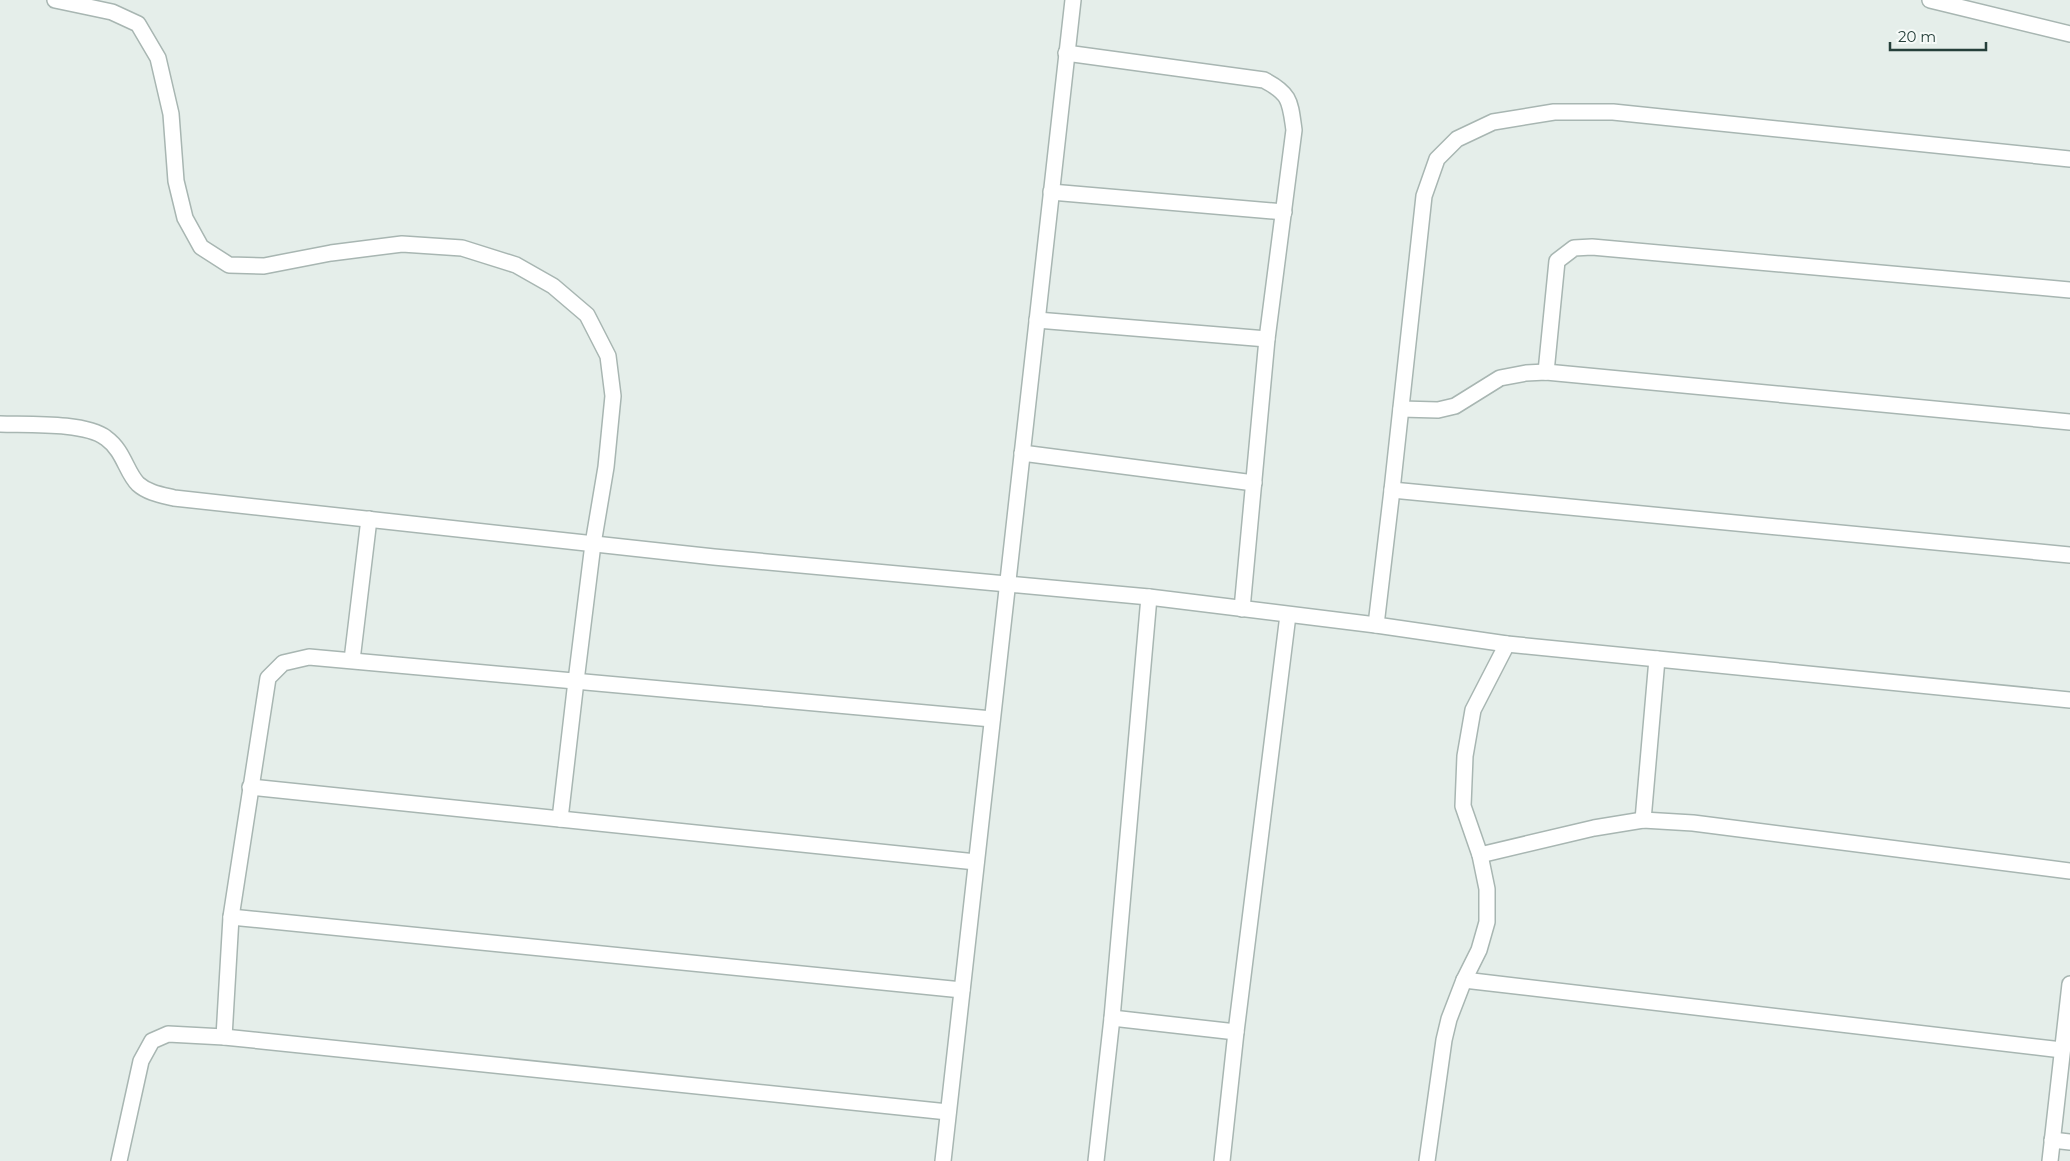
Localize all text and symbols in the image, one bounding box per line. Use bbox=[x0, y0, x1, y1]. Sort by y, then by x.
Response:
scale bar bbox=[1890, 20, 1986, 52]
text: 20 m bbox=[1898, 27, 1936, 46]

